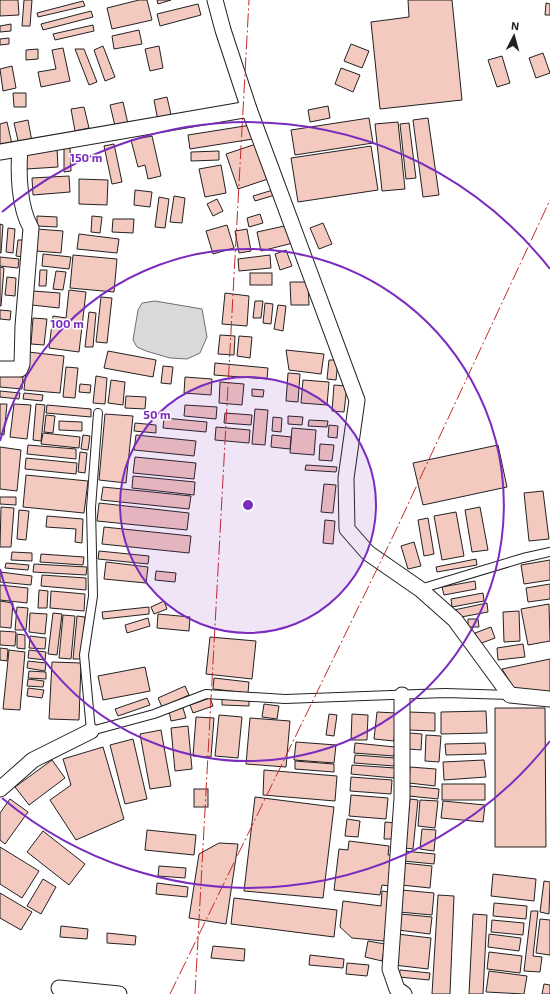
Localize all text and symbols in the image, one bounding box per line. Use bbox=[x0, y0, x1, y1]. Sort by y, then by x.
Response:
north arrow bbox=[494, 16, 534, 56]
text: N bbox=[510, 19, 520, 32]
text: 150 m bbox=[70, 150, 102, 164]
text: 100 m bbox=[50, 316, 84, 330]
text: 50 m bbox=[143, 407, 171, 421]
centre of rings bbox=[241, 498, 255, 512]

